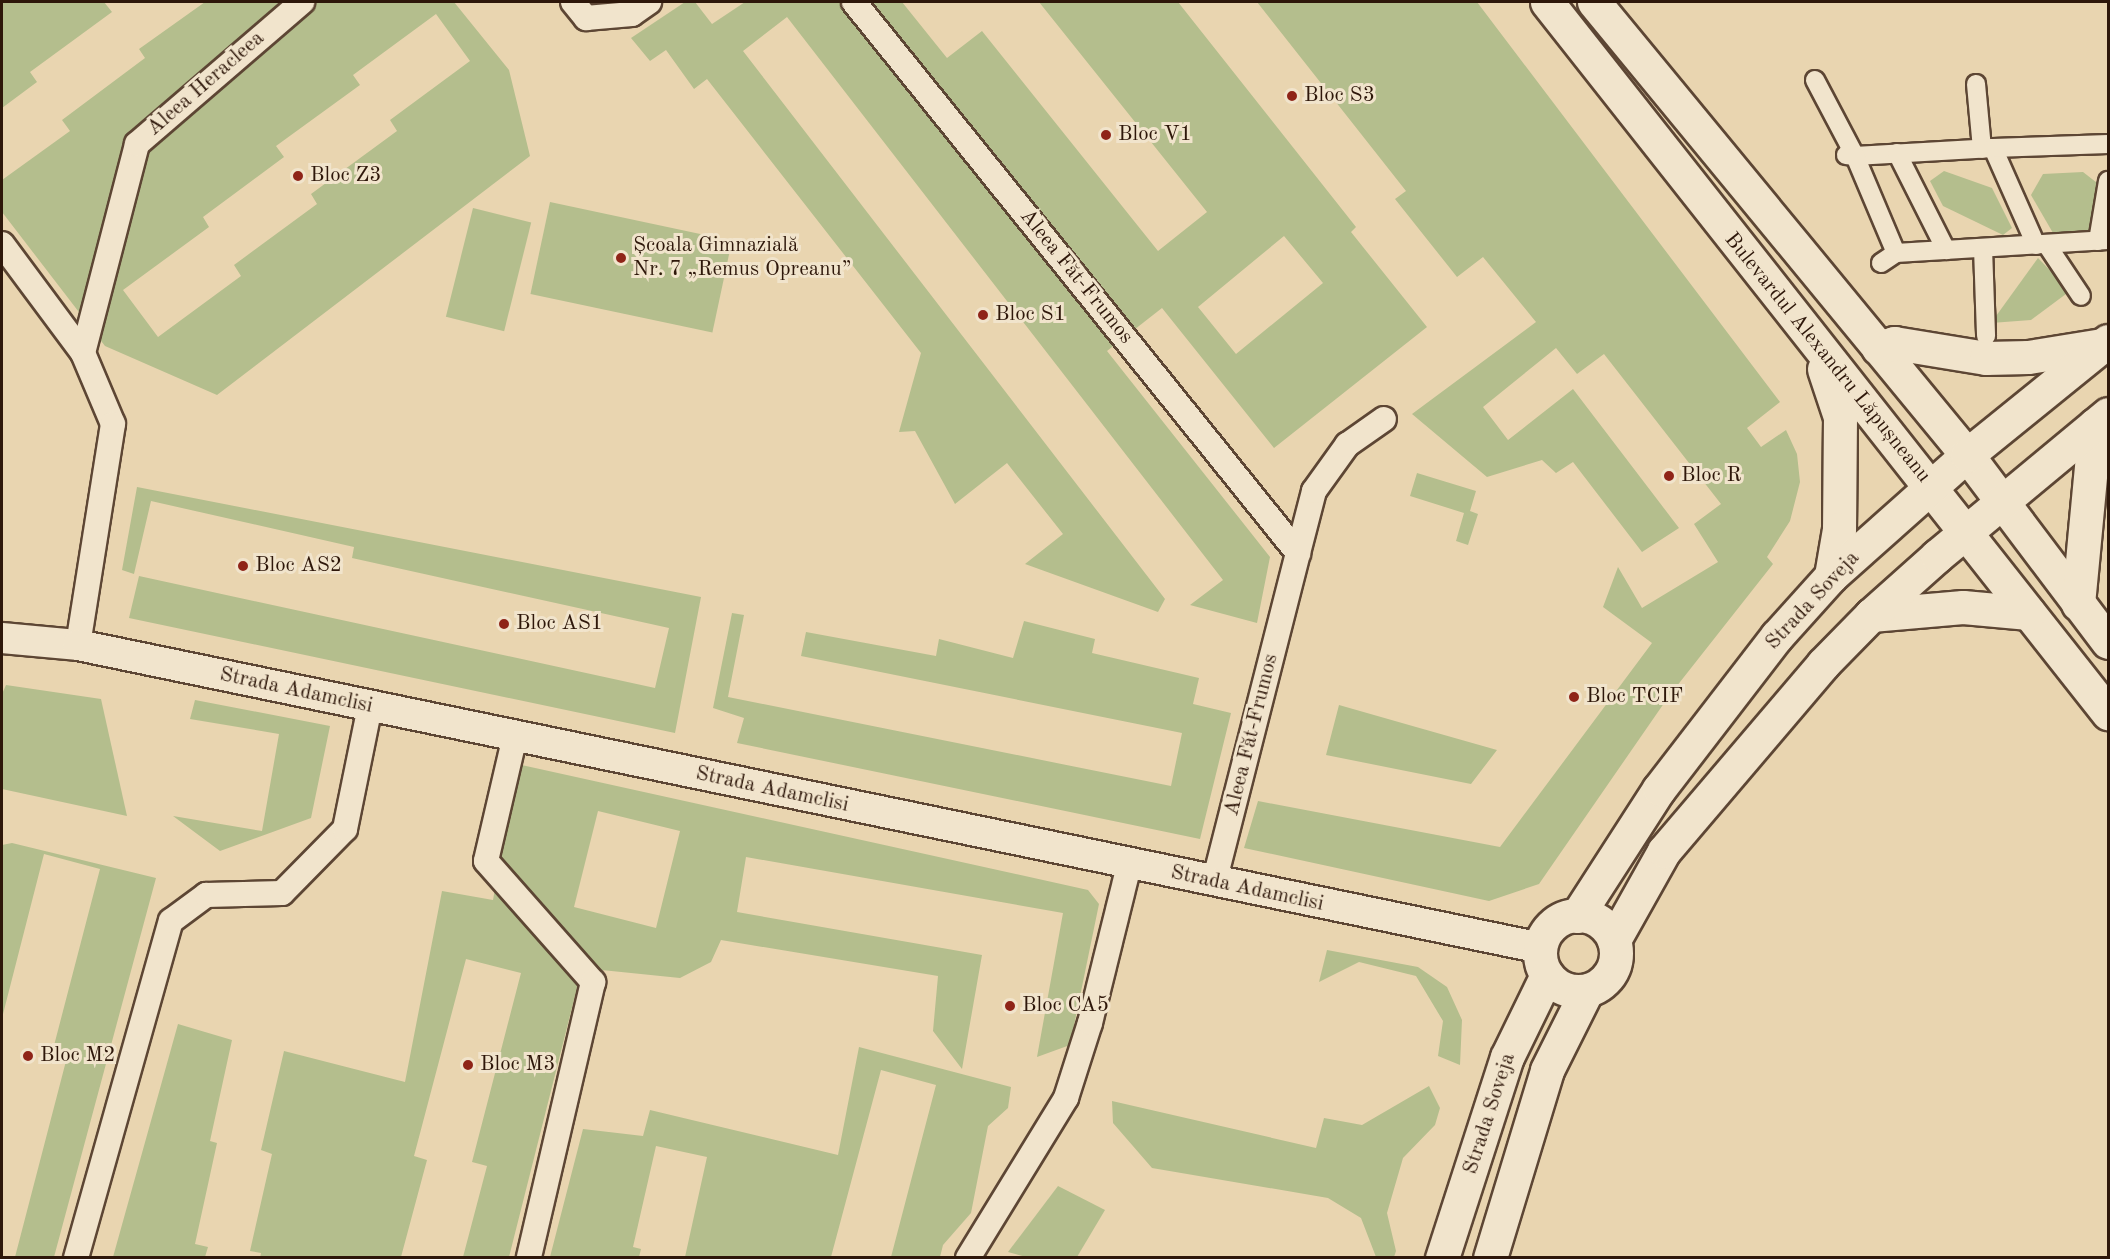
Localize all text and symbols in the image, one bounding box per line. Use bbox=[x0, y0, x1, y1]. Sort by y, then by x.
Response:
street label: Aleea Heracleea bbox=[142, 26, 270, 142]
place label: Bloc S3 bbox=[1304, 83, 1375, 109]
marker: Bloc S3 bbox=[1285, 89, 1299, 103]
place label: Bloc V1 bbox=[1118, 122, 1192, 148]
marker: Bloc V1 bbox=[1099, 128, 1113, 142]
place label: Bloc Z3 bbox=[310, 163, 381, 189]
marker: Bloc Z3 bbox=[291, 169, 305, 183]
street label: Aleea Făt-Frumos bbox=[1014, 204, 1138, 350]
street label: Bulevardul Alexandru Lăpușneanu bbox=[1718, 228, 1936, 488]
place label: Școala Gimnazială Nr. 7 „Remus Opreanu” bbox=[633, 233, 852, 283]
marker: Școala Gimnazială Nr. 7 „Remus Opreanu” bbox=[614, 251, 628, 265]
place label: Bloc S1 bbox=[995, 302, 1066, 328]
marker: Bloc S1 bbox=[976, 308, 990, 322]
place label: Bloc R bbox=[1681, 463, 1742, 489]
marker: Bloc R bbox=[1662, 469, 1676, 483]
street label: Strada Soveja bbox=[1761, 546, 1865, 656]
place label: Bloc AS2 bbox=[255, 553, 342, 579]
marker: Bloc AS2 bbox=[236, 559, 250, 573]
place label: Bloc AS1 bbox=[516, 611, 603, 637]
marker: Bloc AS1 bbox=[497, 617, 511, 631]
street label: Aleea Făt-Frumos bbox=[1220, 651, 1284, 819]
street label: Strada Adamclisi bbox=[217, 662, 375, 720]
place label: Bloc TCIF bbox=[1586, 684, 1683, 710]
marker: Bloc TCIF bbox=[1567, 690, 1581, 704]
street label: Strada Adamclisi bbox=[693, 761, 851, 819]
street label: Strada Adamclisi bbox=[1168, 860, 1326, 918]
place label: Bloc CA5 bbox=[1022, 993, 1109, 1019]
marker: Bloc CA5 bbox=[1003, 999, 1017, 1013]
place label: Bloc M2 bbox=[40, 1043, 115, 1069]
marker: Bloc M2 bbox=[21, 1049, 35, 1063]
street label: Strada Soveja bbox=[1459, 1050, 1521, 1178]
place label: Bloc M3 bbox=[480, 1052, 555, 1078]
marker: Bloc M3 bbox=[461, 1058, 475, 1072]

